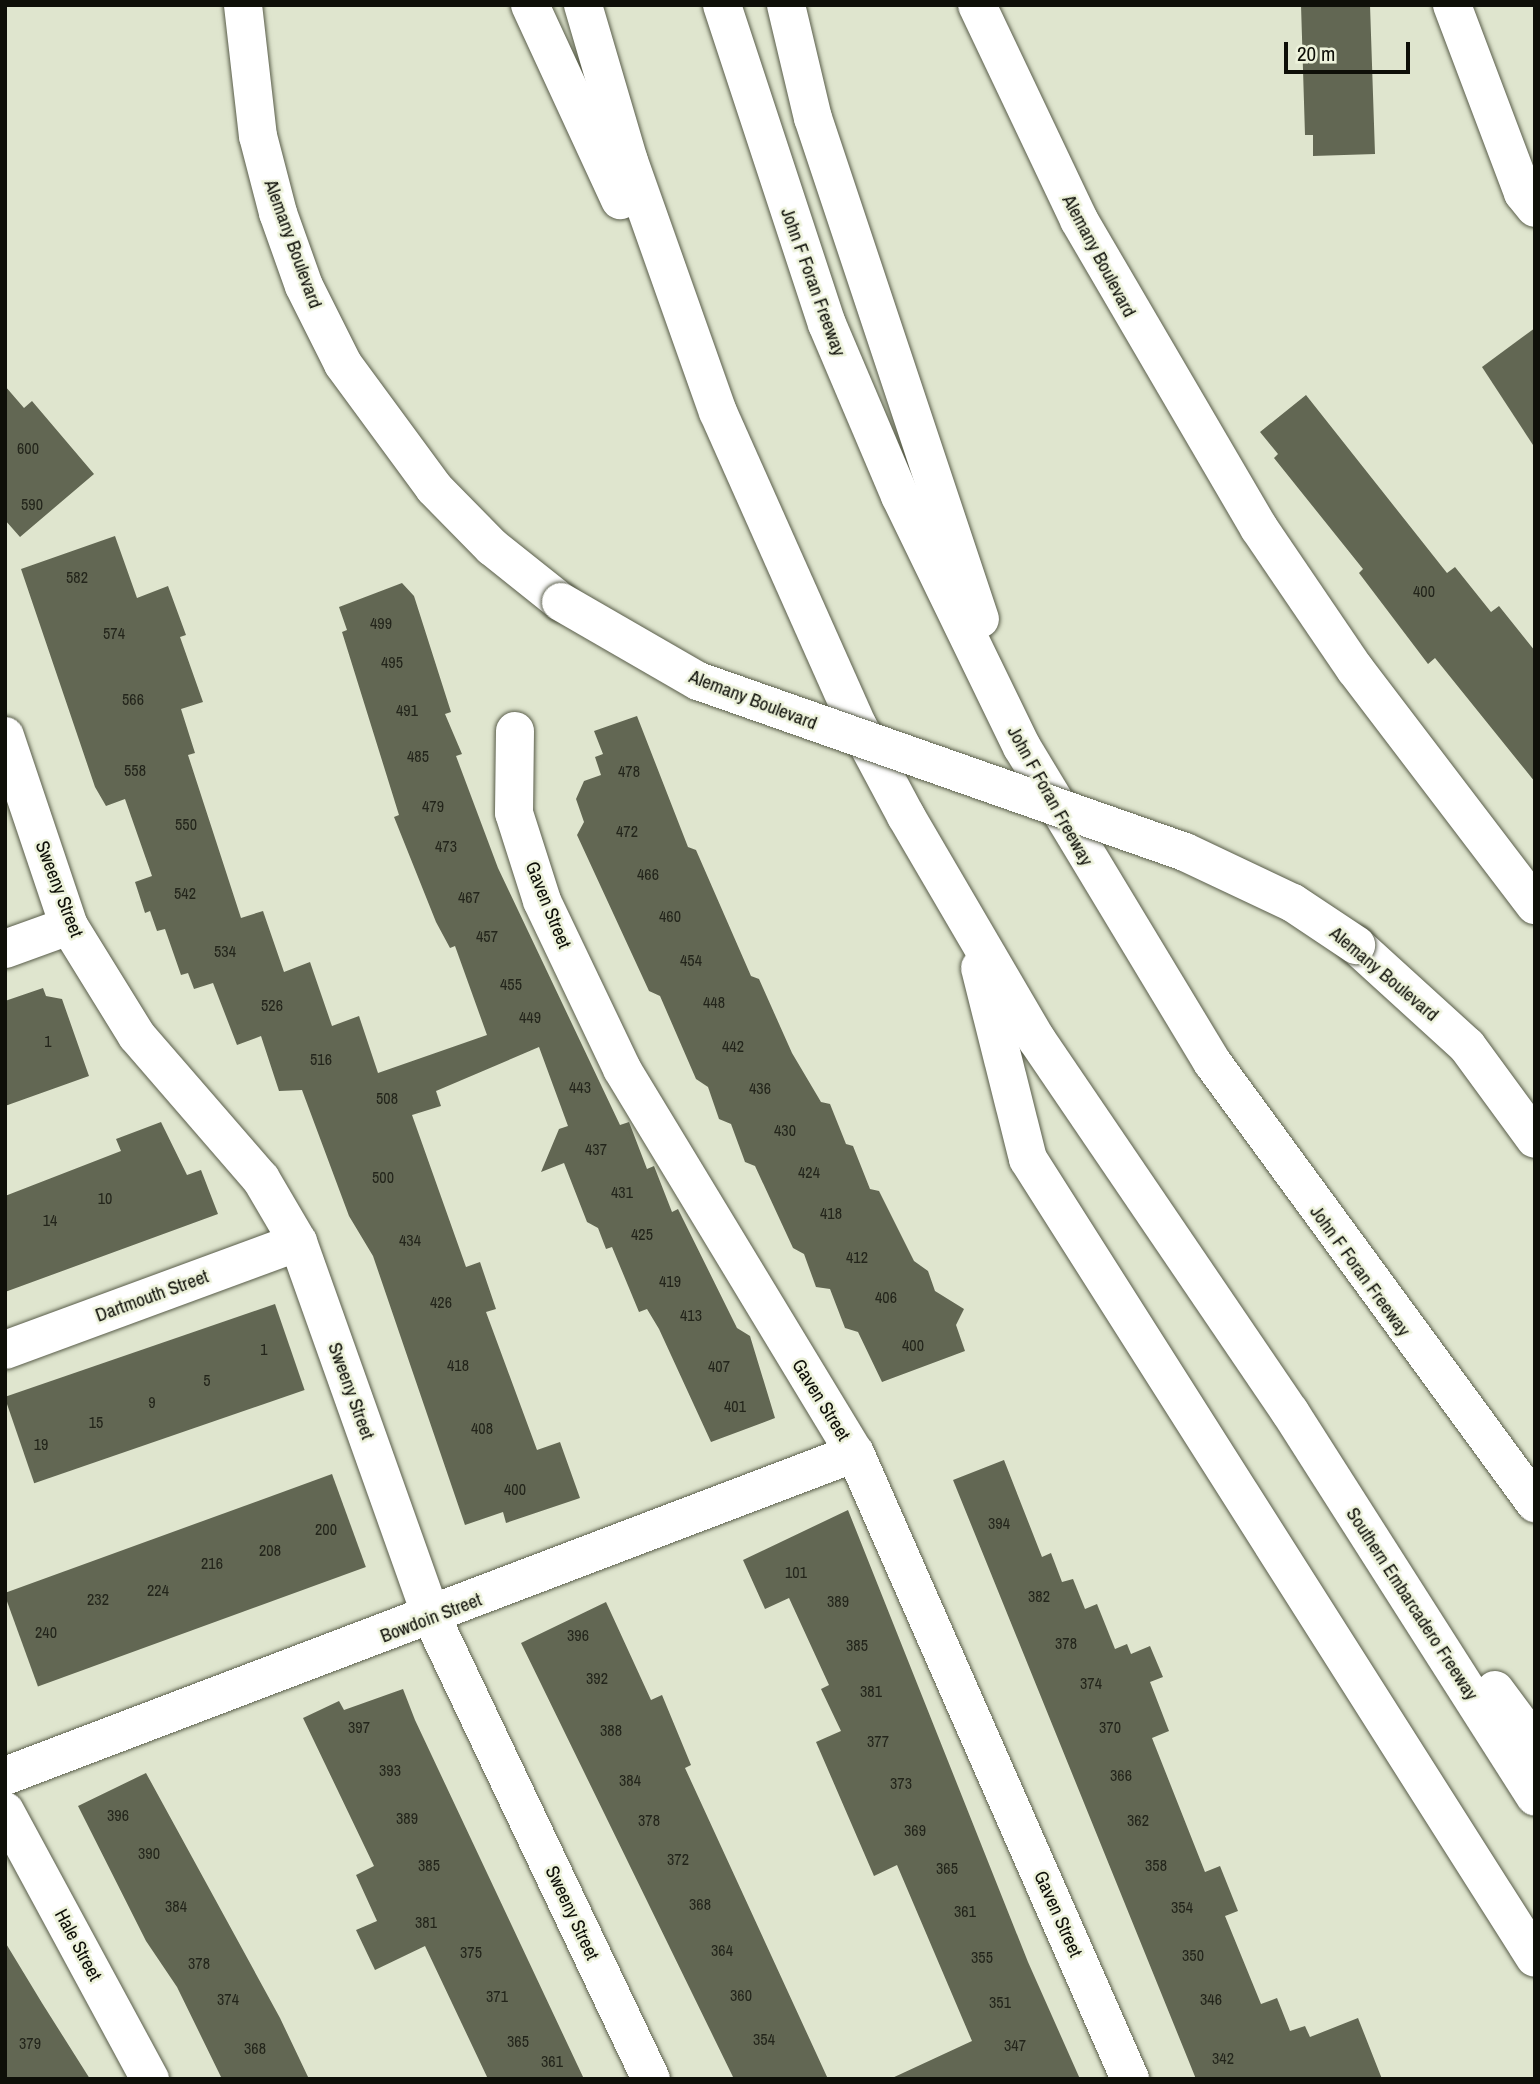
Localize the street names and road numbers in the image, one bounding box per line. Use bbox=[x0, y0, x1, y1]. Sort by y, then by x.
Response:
street label: Alemany Boulevard bbox=[259, 177, 327, 311]
street label: Alemany Boulevard bbox=[1057, 191, 1141, 321]
street label: John F Foran Freeway bbox=[776, 205, 850, 359]
street label: Alemany Boulevard bbox=[686, 665, 820, 735]
street label: John F Foran Freeway bbox=[1002, 722, 1098, 870]
street label: Sweeny Street bbox=[30, 838, 88, 940]
street label: Gaven Street bbox=[520, 858, 576, 952]
street label: Alemany Boulevard bbox=[1325, 922, 1443, 1026]
street label: John F Foran Freeway bbox=[1305, 1201, 1415, 1341]
street label: Dartmouth Street bbox=[92, 1265, 212, 1327]
street label: Sweeny Street bbox=[323, 1339, 379, 1443]
street label: Gaven Street bbox=[787, 1355, 855, 1445]
street label: Southern Embarcadero Freeway bbox=[1341, 1503, 1483, 1705]
street label: Bowdoin Street bbox=[377, 1588, 485, 1648]
street label: Sweeny Street bbox=[540, 1862, 604, 1964]
street label: Gaven Street bbox=[1029, 1867, 1087, 1961]
street label: Hale Street bbox=[50, 1905, 106, 1985]

